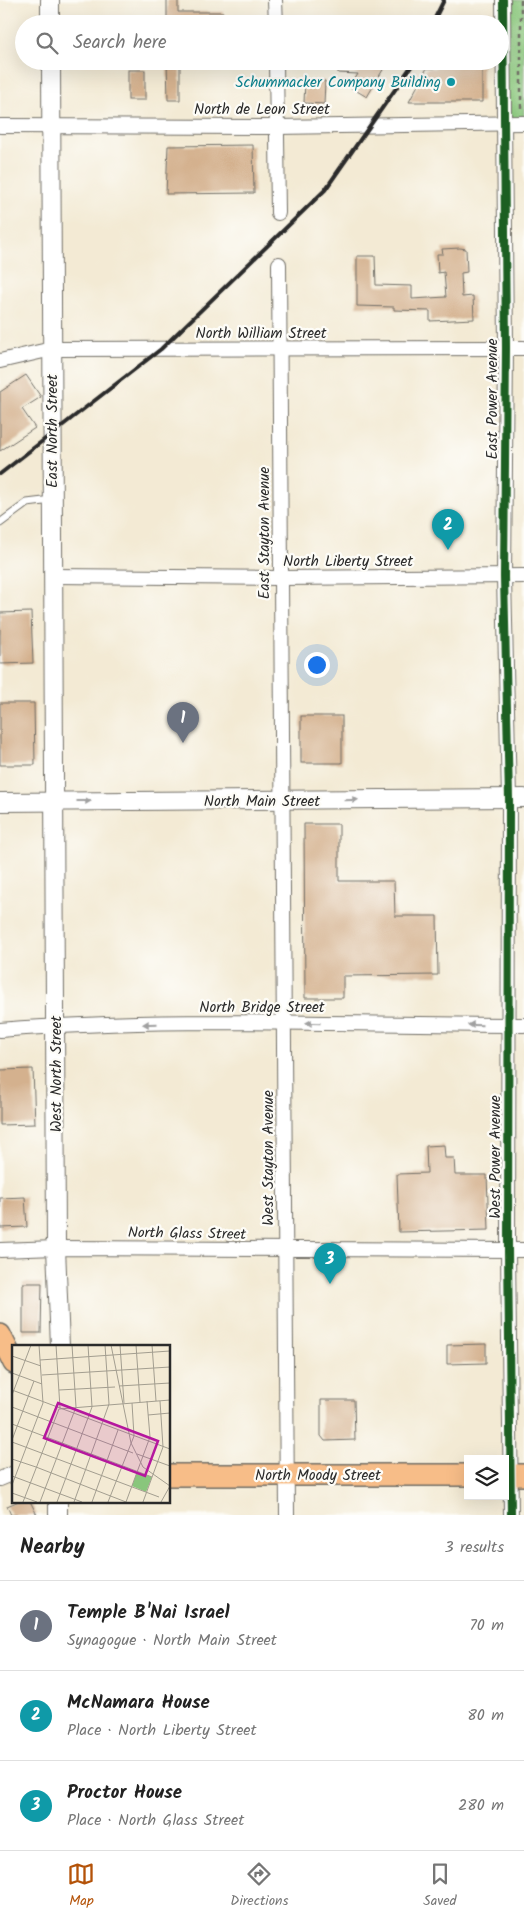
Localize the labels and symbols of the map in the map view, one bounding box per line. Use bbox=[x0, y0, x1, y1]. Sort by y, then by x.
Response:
place label: Schummacker Company Building bbox=[236, 71, 441, 95]
marker: Schummacker Company Building bbox=[445, 76, 457, 88]
street label: North de Leon Street bbox=[194, 98, 330, 122]
street label: North William Street bbox=[195, 322, 327, 346]
street label: East Power Avenue bbox=[481, 338, 505, 459]
street label: East North Street bbox=[41, 374, 65, 488]
street label: East Stayton Avenue bbox=[253, 466, 277, 599]
pin: 2 bbox=[432, 509, 464, 550]
street label: North Liberty Street bbox=[283, 550, 413, 574]
your location bbox=[304, 652, 330, 678]
pin: 1 bbox=[167, 702, 199, 743]
street label: North Main Street bbox=[204, 790, 320, 814]
one-way arrow bbox=[343, 796, 359, 804]
one-way arrow bbox=[76, 797, 92, 805]
street label: North Bridge Street bbox=[199, 996, 325, 1020]
street label: West North Street bbox=[45, 1016, 69, 1132]
one-way arrow bbox=[305, 1019, 321, 1027]
one-way arrow bbox=[142, 1020, 158, 1028]
one-way arrow bbox=[467, 1021, 483, 1029]
street label: West Stayton Avenue bbox=[257, 1090, 281, 1226]
street label: West Power Avenue bbox=[484, 1095, 508, 1219]
street label: North Glass Street bbox=[128, 1221, 247, 1247]
pin: 3 bbox=[314, 1243, 346, 1284]
inset map bbox=[12, 1345, 170, 1502]
street label: North Moody Street bbox=[255, 1464, 381, 1488]

